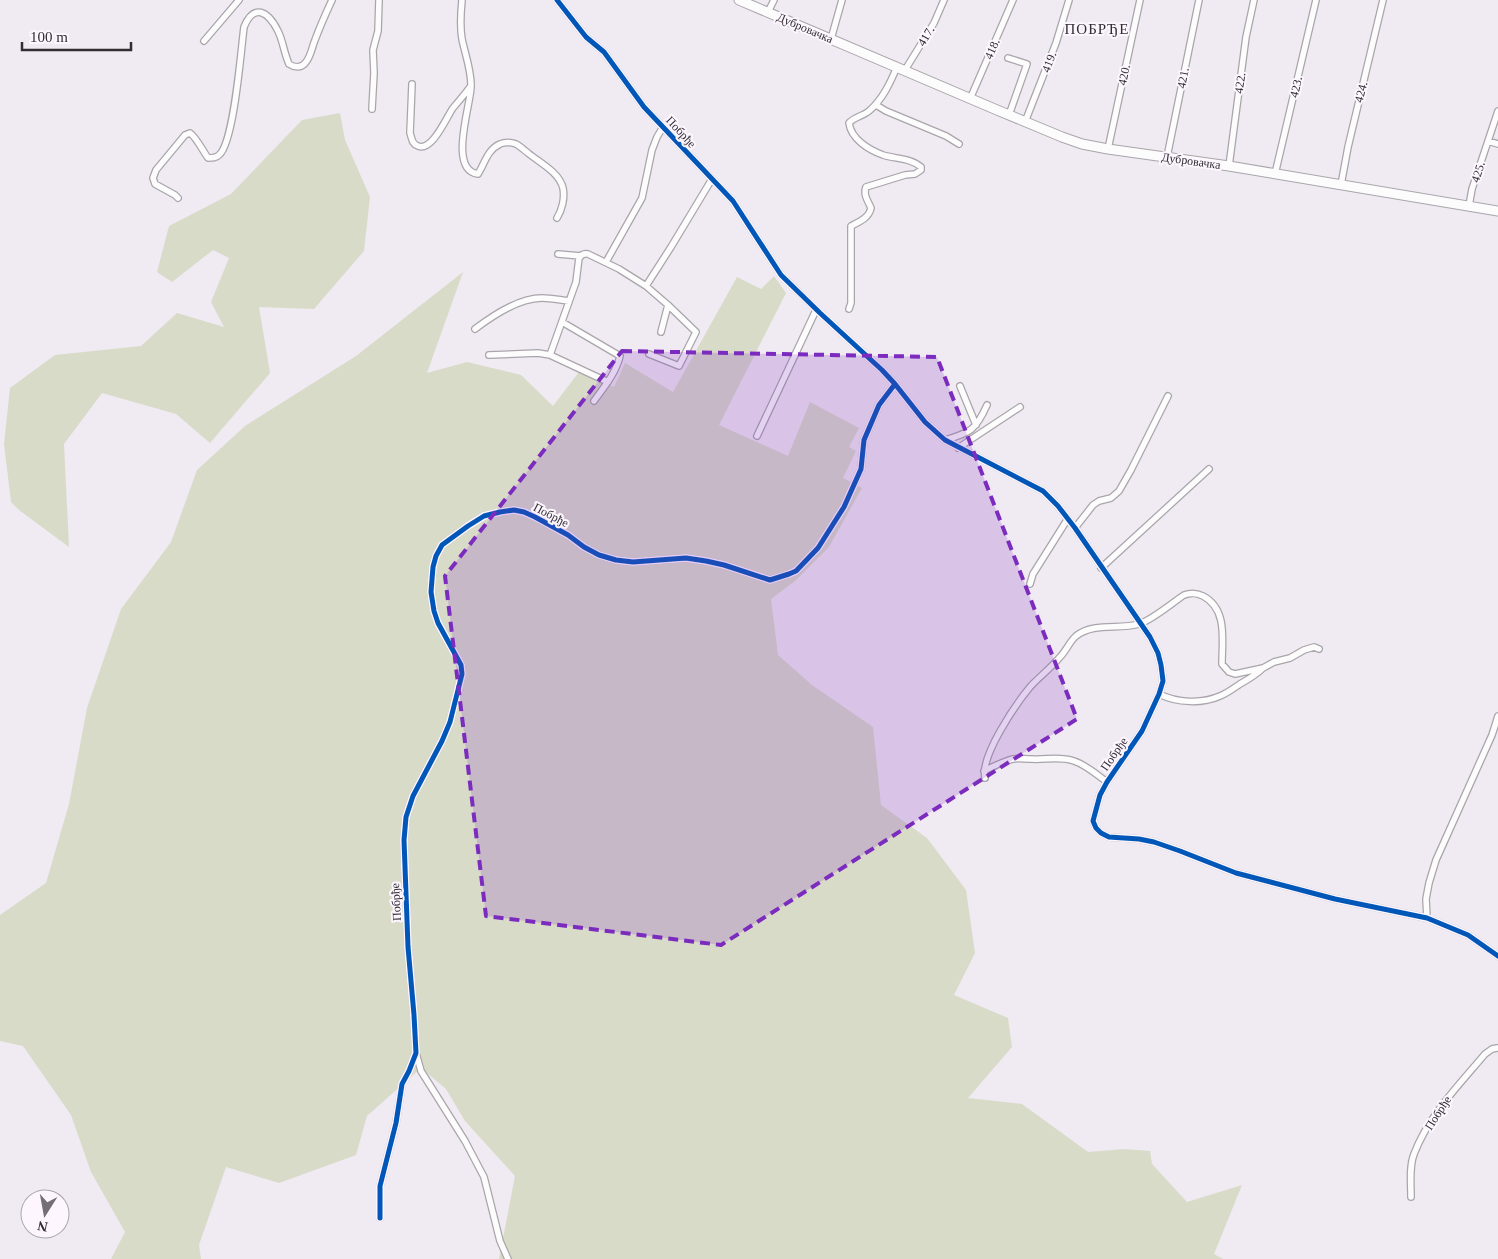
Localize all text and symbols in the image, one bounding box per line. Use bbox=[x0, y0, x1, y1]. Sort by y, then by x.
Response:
street label: Дубровачка bbox=[775, 10, 836, 46]
scale bar bbox=[22, 20, 131, 52]
district label: ПОБРЂЕ bbox=[1064, 21, 1130, 37]
street label: 417. bbox=[915, 23, 937, 49]
text: 100 m bbox=[30, 29, 68, 45]
street label: 418. bbox=[981, 37, 1003, 61]
street label: 419. bbox=[1039, 50, 1059, 74]
street label: 420. bbox=[1115, 63, 1133, 87]
street label: 421. bbox=[1174, 66, 1192, 90]
street label: 422. bbox=[1232, 72, 1248, 94]
street label: 423. bbox=[1287, 75, 1305, 99]
street label: 424. bbox=[1352, 80, 1370, 104]
street label: Побрђе bbox=[663, 113, 699, 151]
street label: Дубровачка bbox=[1161, 150, 1222, 172]
street label: 425. bbox=[1468, 160, 1488, 184]
street label: Побрђе bbox=[531, 500, 571, 530]
street label: Побрђе bbox=[1097, 734, 1131, 774]
street label: Побрђе bbox=[388, 883, 404, 921]
street label: Побрђе bbox=[1422, 1093, 1454, 1133]
north arrow bbox=[20, 1189, 70, 1239]
text: N bbox=[36, 1218, 49, 1235]

